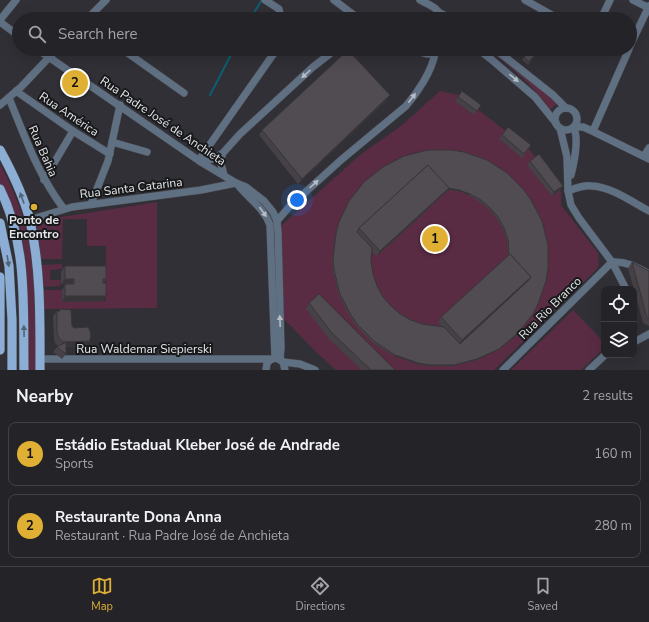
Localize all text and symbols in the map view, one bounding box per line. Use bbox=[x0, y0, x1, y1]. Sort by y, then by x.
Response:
search box bbox=[12, 12, 637, 56]
icon: search bbox=[26, 23, 48, 45]
text: Search here bbox=[58, 24, 138, 44]
pin: 2 bbox=[62, 68, 88, 98]
one-way arrow bbox=[301, 69, 311, 78]
street label: Rua Padre José de Anchieta bbox=[97, 73, 229, 169]
one-way arrow bbox=[509, 74, 519, 83]
street label: Rua América bbox=[36, 88, 102, 140]
one-way arrow bbox=[408, 93, 416, 104]
street label: Rua Bahia bbox=[25, 123, 61, 179]
street label: Rua Santa Catarina bbox=[79, 174, 183, 202]
one-way arrow bbox=[309, 179, 320, 188]
your location bbox=[287, 190, 307, 210]
one-way arrow bbox=[18, 192, 24, 204]
marker: Ponto de Encontro bbox=[29, 202, 39, 212]
one-way arrow bbox=[258, 206, 267, 217]
place label: Ponto de Encontro bbox=[9, 212, 59, 242]
pin: 1 bbox=[422, 224, 448, 254]
one-way arrow bbox=[5, 255, 11, 268]
street label: Rua Rio Branco bbox=[515, 273, 585, 343]
map controls bbox=[601, 286, 637, 358]
button: locate bbox=[601, 286, 637, 322]
one-way arrow bbox=[277, 315, 284, 327]
button: layers bbox=[601, 322, 637, 358]
one-way arrow bbox=[21, 324, 27, 337]
street label: Rua Waldemar Siepierski bbox=[76, 341, 212, 357]
text: Nearby bbox=[16, 385, 73, 408]
text: 2 results bbox=[582, 387, 633, 405]
text: Estádio Estadual Kleber José de Andrade bbox=[55, 435, 340, 455]
text: 1 bbox=[26, 445, 34, 463]
text: 160 m bbox=[594, 445, 632, 463]
text: Sports bbox=[55, 455, 94, 473]
text: Restaurante Dona Anna bbox=[55, 507, 222, 527]
text: 2 bbox=[26, 517, 34, 535]
text: 280 m bbox=[594, 517, 632, 535]
text: Restaurant · Rua Padre José de Anchieta bbox=[55, 527, 289, 545]
tab: Map bbox=[91, 575, 113, 614]
tab: Directions bbox=[295, 575, 345, 614]
tab: Saved bbox=[527, 575, 558, 614]

